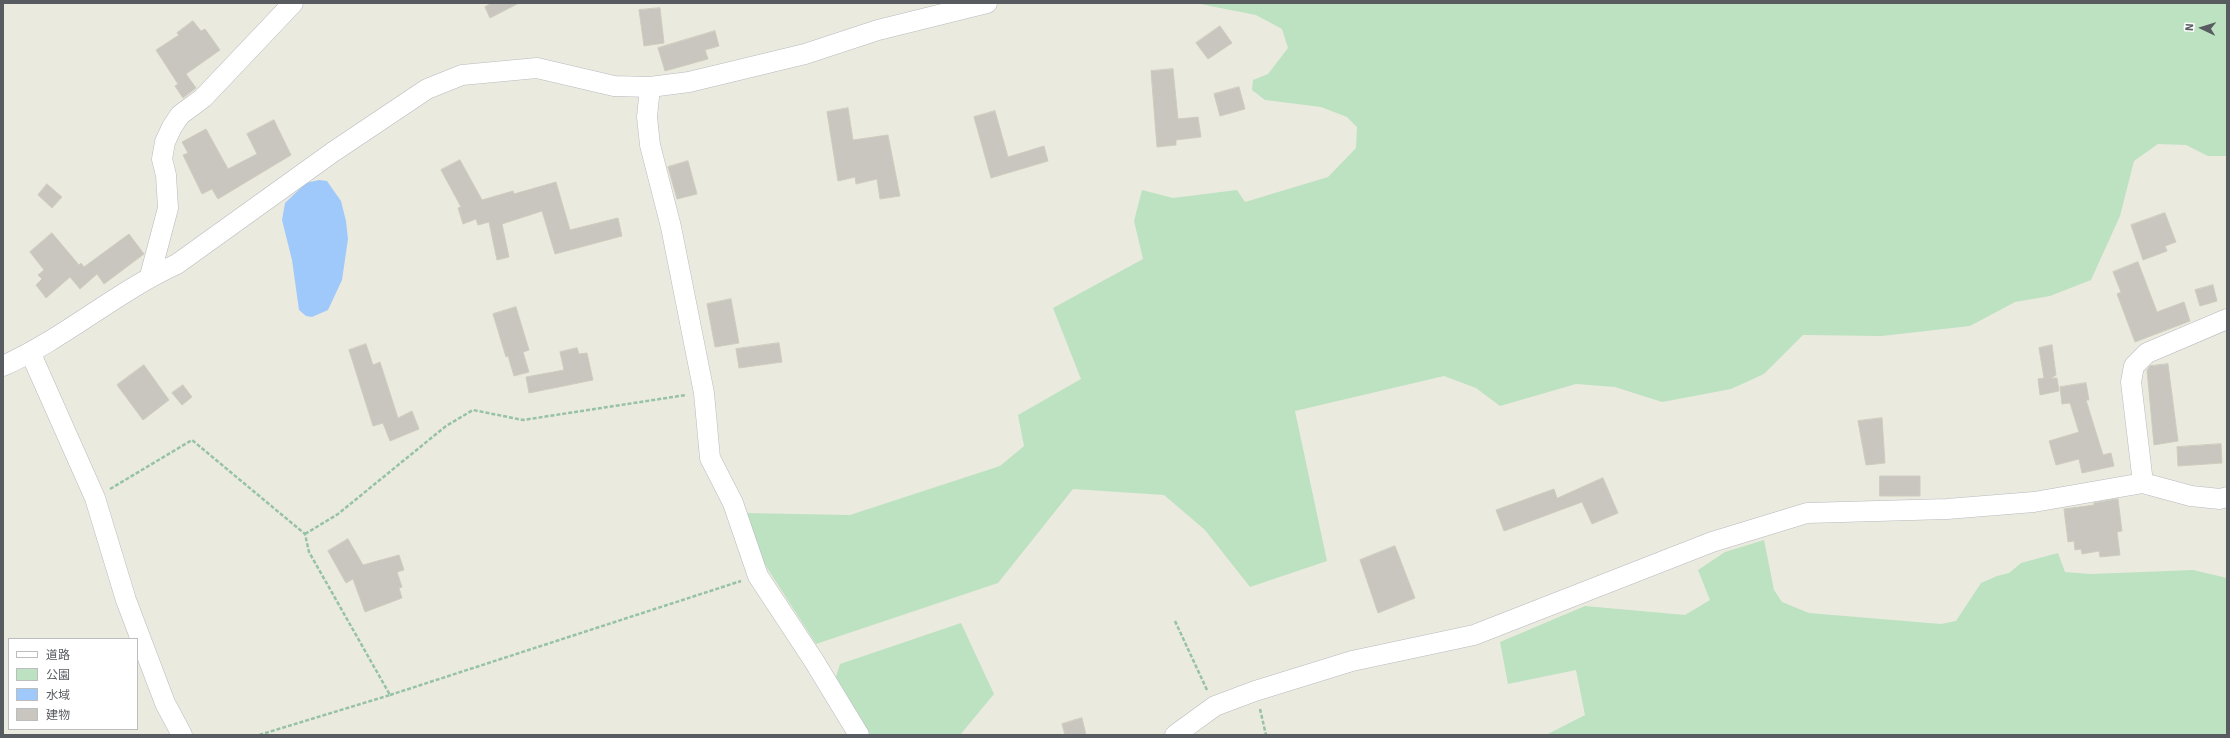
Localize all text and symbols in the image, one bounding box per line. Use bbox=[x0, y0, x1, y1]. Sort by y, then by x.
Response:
north arrow bbox=[2182, 8, 2222, 48]
text: N bbox=[2183, 23, 2196, 31]
legend bbox=[8, 638, 138, 730]
text: 道路 bbox=[46, 648, 70, 663]
text: 公園 bbox=[46, 668, 70, 683]
text: 水域 bbox=[46, 688, 70, 703]
text: 建物 bbox=[46, 708, 70, 723]

